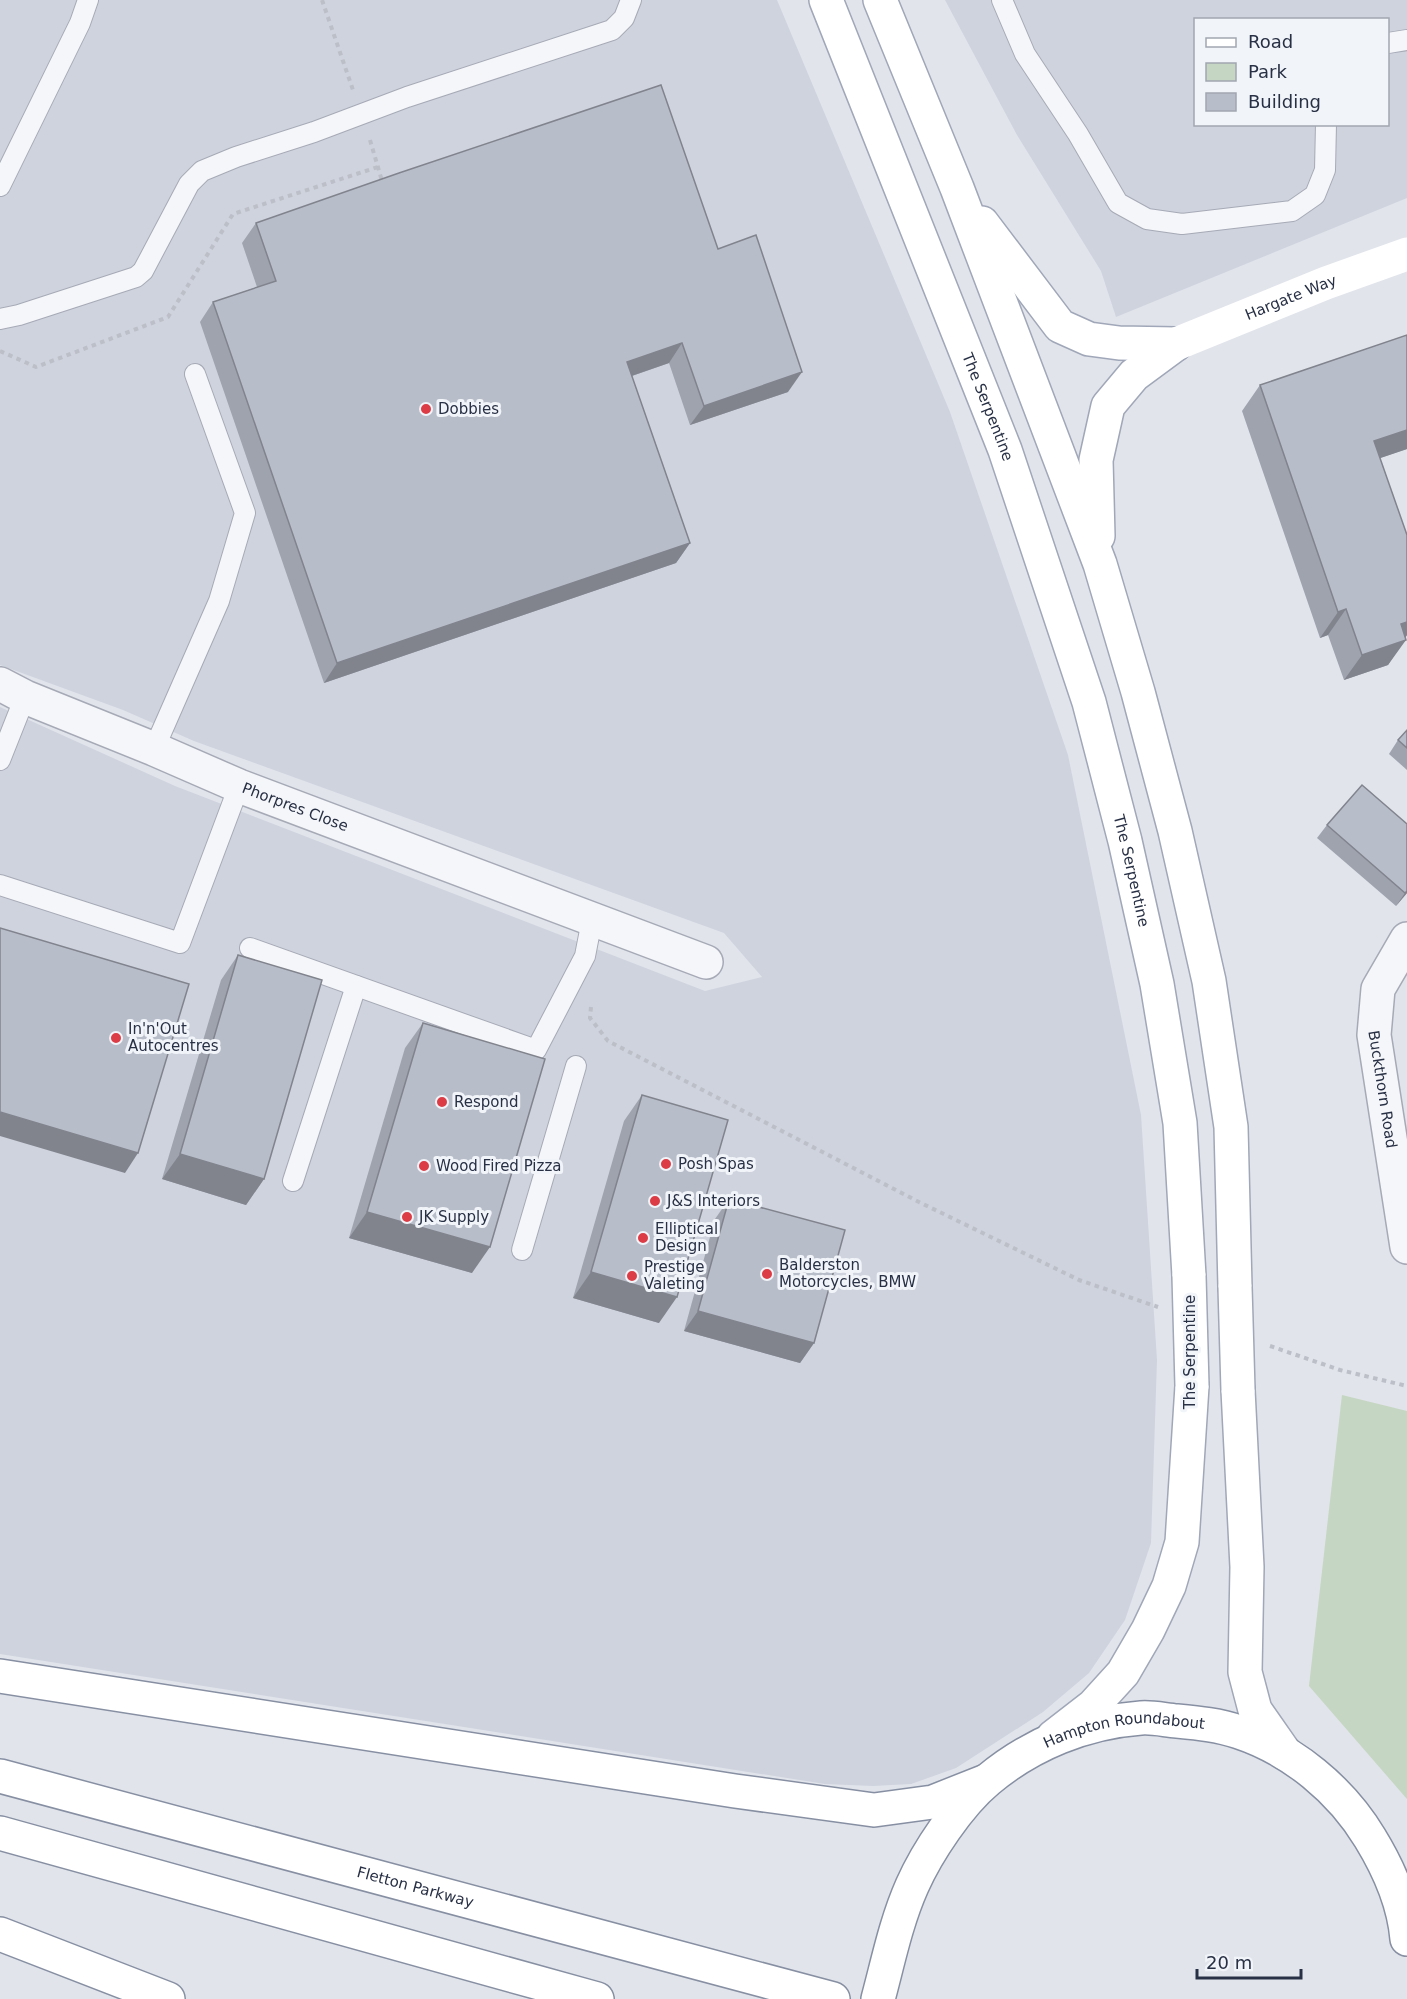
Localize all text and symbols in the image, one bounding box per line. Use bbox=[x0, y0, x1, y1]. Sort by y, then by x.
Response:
legend bbox=[1194, 18, 1389, 126]
text: Road bbox=[1248, 31, 1293, 52]
text: Park bbox=[1248, 61, 1287, 82]
text: Building bbox=[1248, 91, 1321, 112]
street label: Hargate Way bbox=[1243, 271, 1339, 324]
street label: The Serpentine bbox=[958, 349, 1017, 463]
place label: Dobbies bbox=[438, 400, 499, 418]
marker: Dobbies bbox=[419, 402, 433, 416]
street label: Phorpres Close bbox=[240, 779, 351, 835]
street label: The Serpentine bbox=[1109, 812, 1153, 929]
place label: In'n'Out Autocentres bbox=[128, 1020, 219, 1055]
street label: Buckthorn Road bbox=[1364, 1029, 1401, 1150]
marker: In'n'Out Autocentres bbox=[109, 1031, 123, 1045]
place label: Respond bbox=[454, 1093, 519, 1111]
marker: Respond bbox=[435, 1095, 449, 1109]
place label: Posh Spas bbox=[678, 1155, 754, 1173]
place label: Wood Fired Pizza bbox=[436, 1157, 561, 1175]
marker: Posh Spas bbox=[659, 1157, 673, 1171]
marker: Wood Fired Pizza bbox=[417, 1159, 431, 1173]
place label: J&S Interiors bbox=[666, 1192, 760, 1210]
marker: J&S Interiors bbox=[648, 1194, 662, 1208]
place label: JK Supply bbox=[418, 1208, 489, 1226]
marker: JK Supply bbox=[400, 1210, 414, 1224]
place label: Elliptical Design bbox=[655, 1220, 718, 1255]
marker: Elliptical Design bbox=[636, 1231, 650, 1245]
place label: Balderston Motorcycles, BMW bbox=[779, 1256, 916, 1291]
place label: Prestige Valeting bbox=[644, 1258, 705, 1293]
marker: Balderston Motorcycles, BMW bbox=[760, 1267, 774, 1281]
marker: Prestige Valeting bbox=[625, 1269, 639, 1283]
street label: The Serpentine bbox=[1181, 1295, 1199, 1410]
street label: Hampton Roundabout bbox=[1041, 1709, 1206, 1752]
street label: Fletton Parkway bbox=[355, 1863, 476, 1911]
scale bar bbox=[1197, 1942, 1300, 1980]
text: 20 m bbox=[1206, 1952, 1252, 1973]

